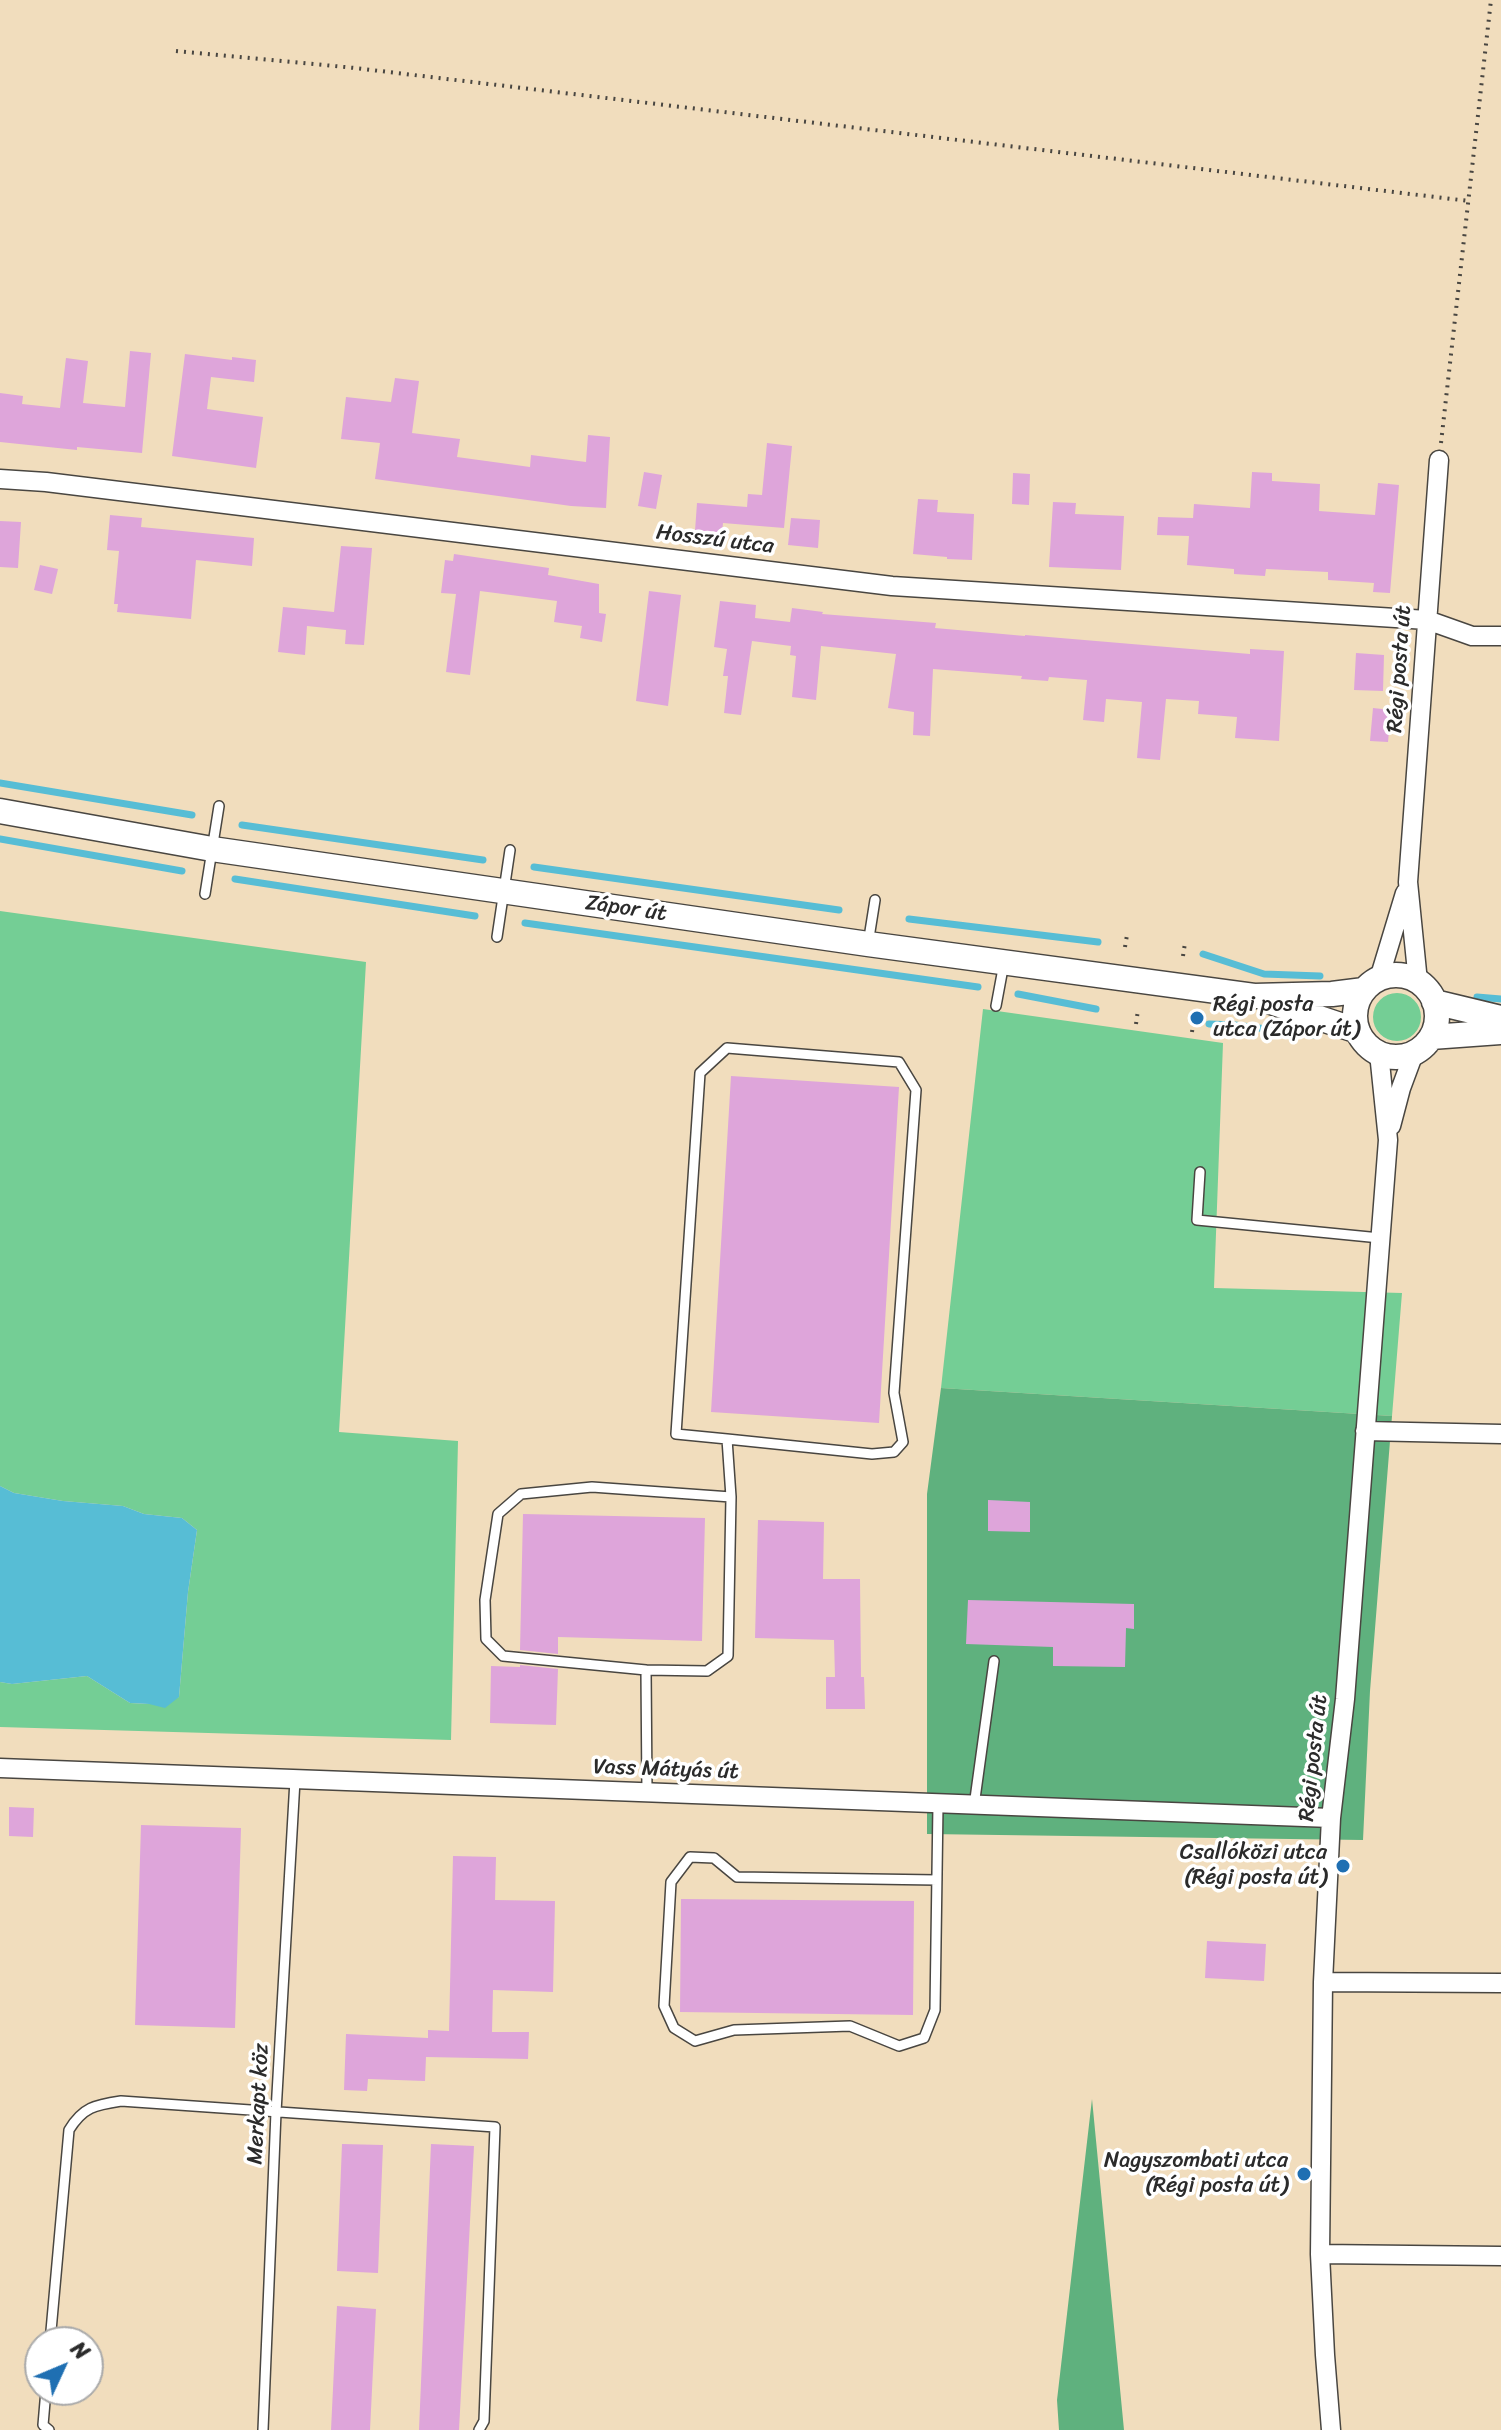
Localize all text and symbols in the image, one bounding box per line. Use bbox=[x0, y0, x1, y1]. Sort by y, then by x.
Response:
street label: Hosszú utca bbox=[655, 520, 775, 560]
street label: Régi posta út bbox=[1382, 604, 1418, 734]
street label: Zápor út bbox=[584, 890, 668, 928]
place label: Régi posta utca (Zápor út) bbox=[1213, 992, 1360, 1044]
marker: Régi posta utca (Zápor út) bbox=[1188, 1009, 1206, 1027]
street label: Régi posta út bbox=[1294, 1693, 1334, 1823]
street label: Vass Mátyás út bbox=[593, 1754, 739, 1786]
place label: Csallóközi utca (Régi posta út) bbox=[1180, 1840, 1327, 1892]
marker: Csallóközi utca (Régi posta út) bbox=[1334, 1857, 1352, 1875]
street label: Merkapt köz bbox=[243, 2043, 275, 2165]
place label: Nagyszombati utca (Régi posta út) bbox=[1104, 2148, 1288, 2200]
marker: Nagyszombati utca (Régi posta út) bbox=[1295, 2165, 1313, 2183]
north arrow bbox=[24, 2326, 104, 2406]
text: N bbox=[61, 2331, 100, 2369]

